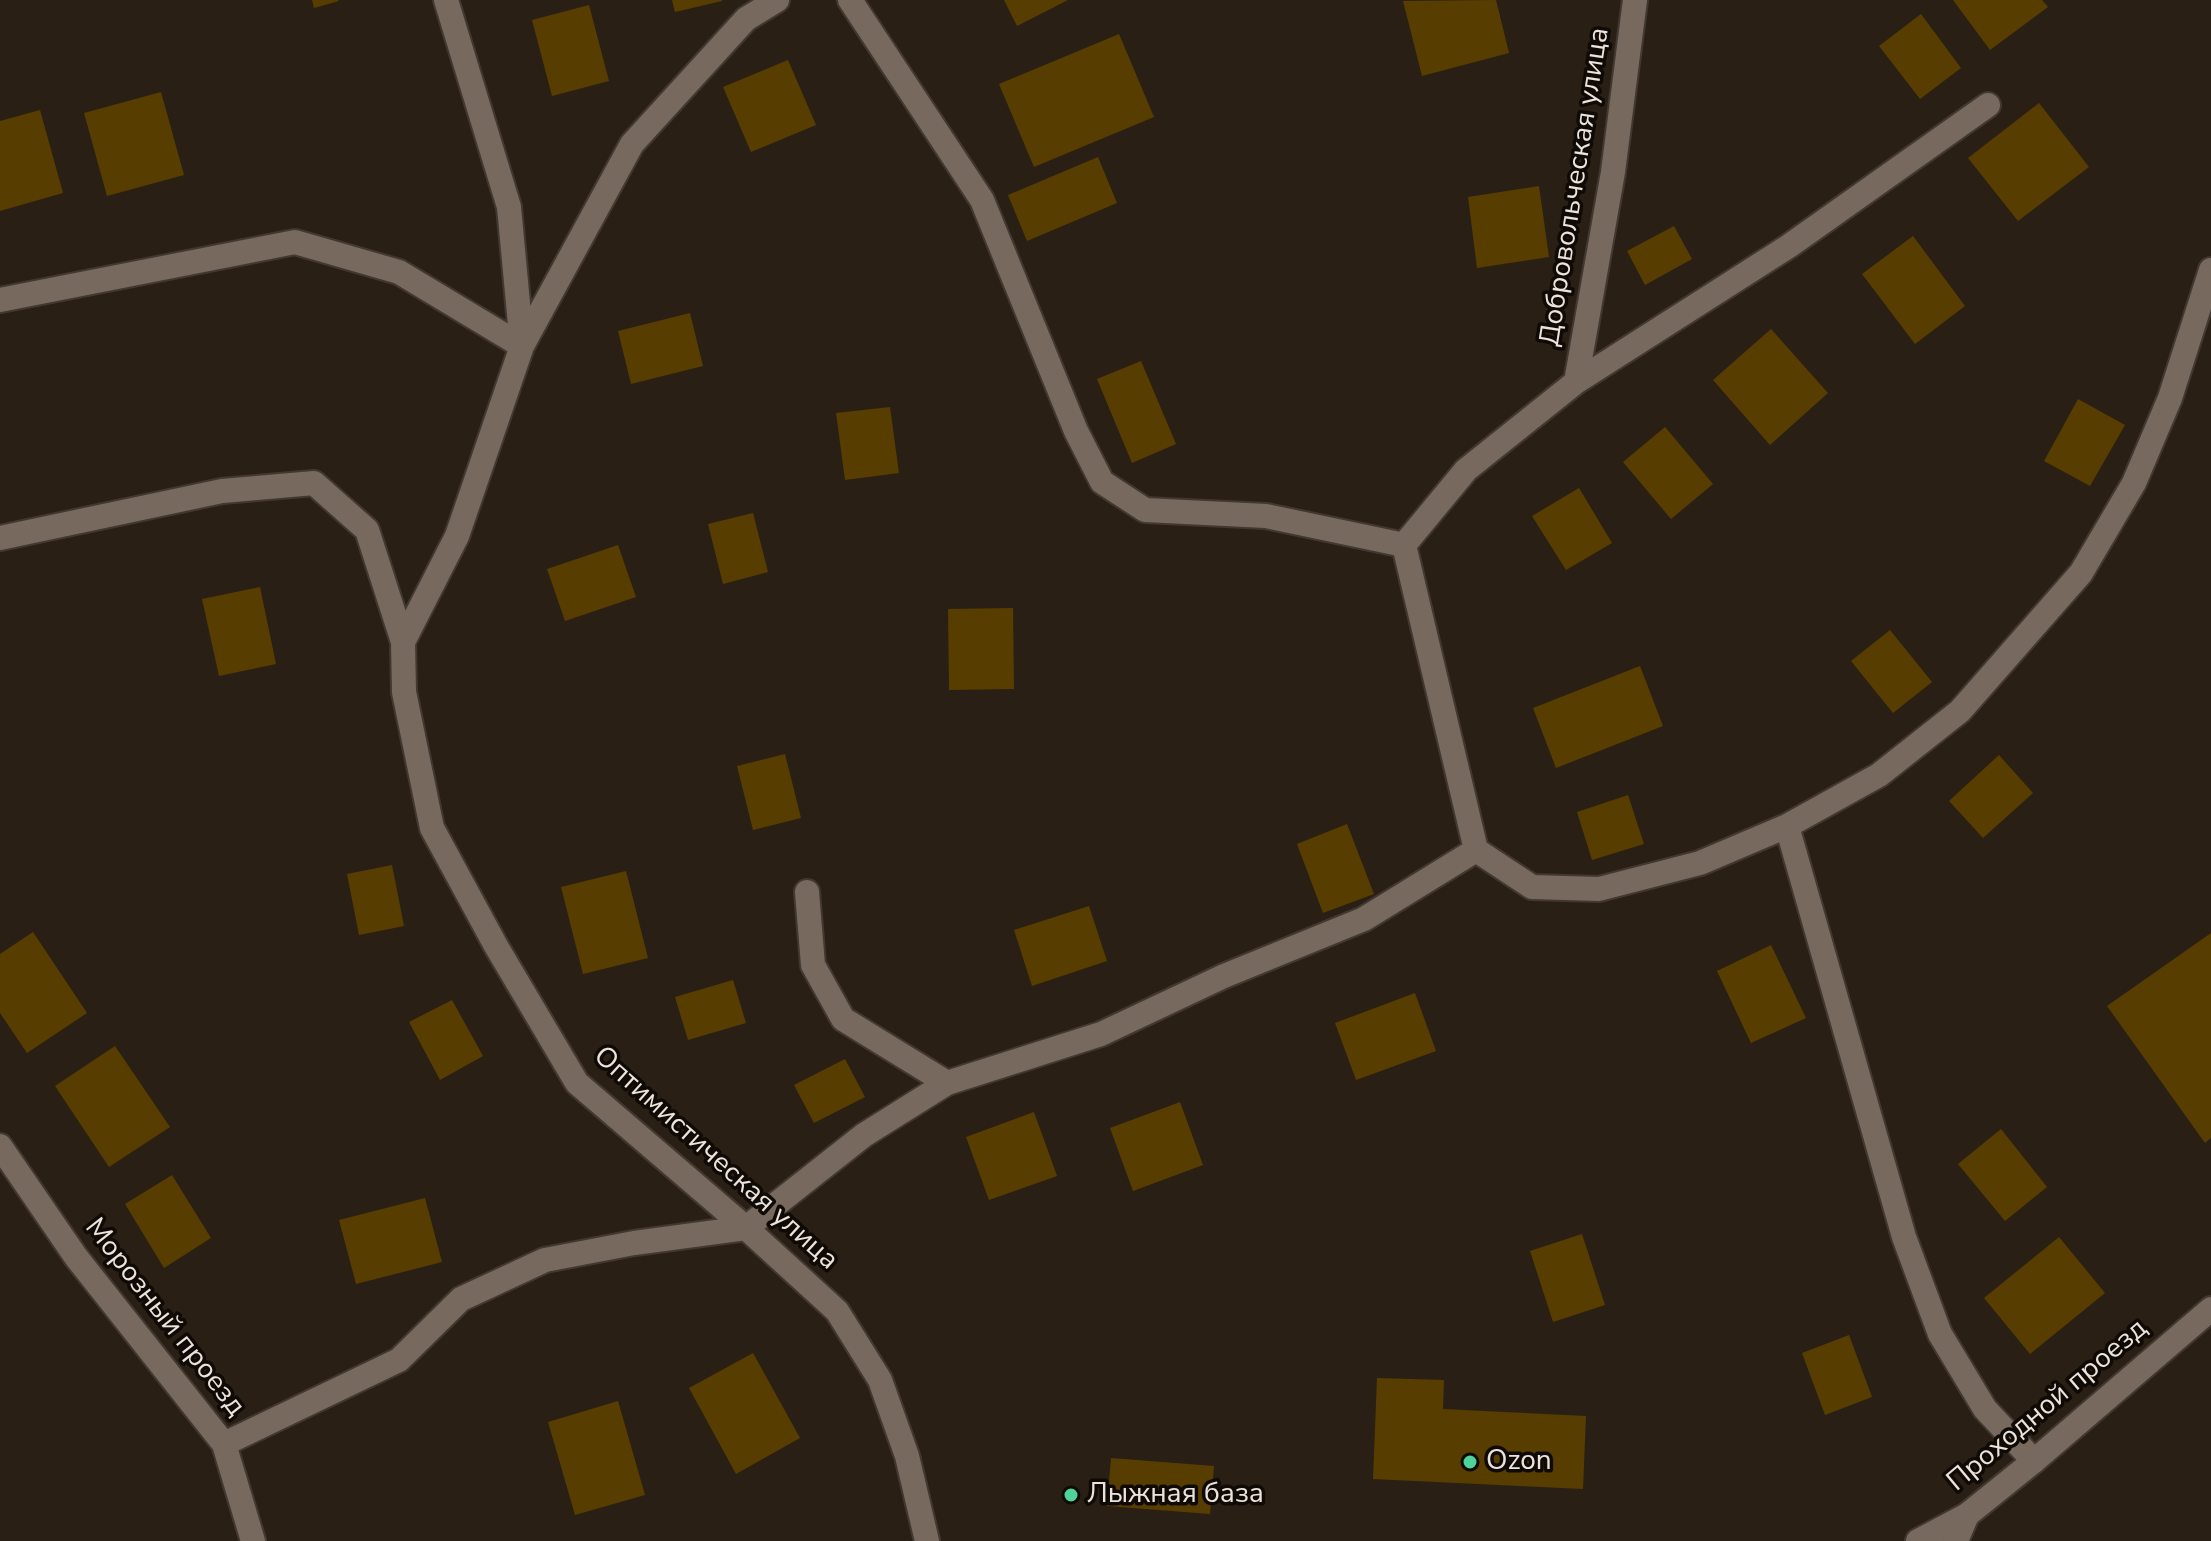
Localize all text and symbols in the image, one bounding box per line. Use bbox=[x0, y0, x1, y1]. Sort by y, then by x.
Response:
street label: Добровольческая улица bbox=[1534, 25, 1618, 349]
street label: Оптимистическая улица bbox=[586, 1040, 844, 1278]
street label: Морозный проезд bbox=[76, 1213, 252, 1423]
street label: Проходной проезд bbox=[1941, 1312, 2155, 1500]
place label: Ozon bbox=[1486, 1445, 1552, 1479]
marker: Ozon bbox=[1461, 1453, 1479, 1471]
place label: Лыжная база bbox=[1087, 1478, 1264, 1512]
marker: Лыжная база bbox=[1062, 1486, 1080, 1504]

